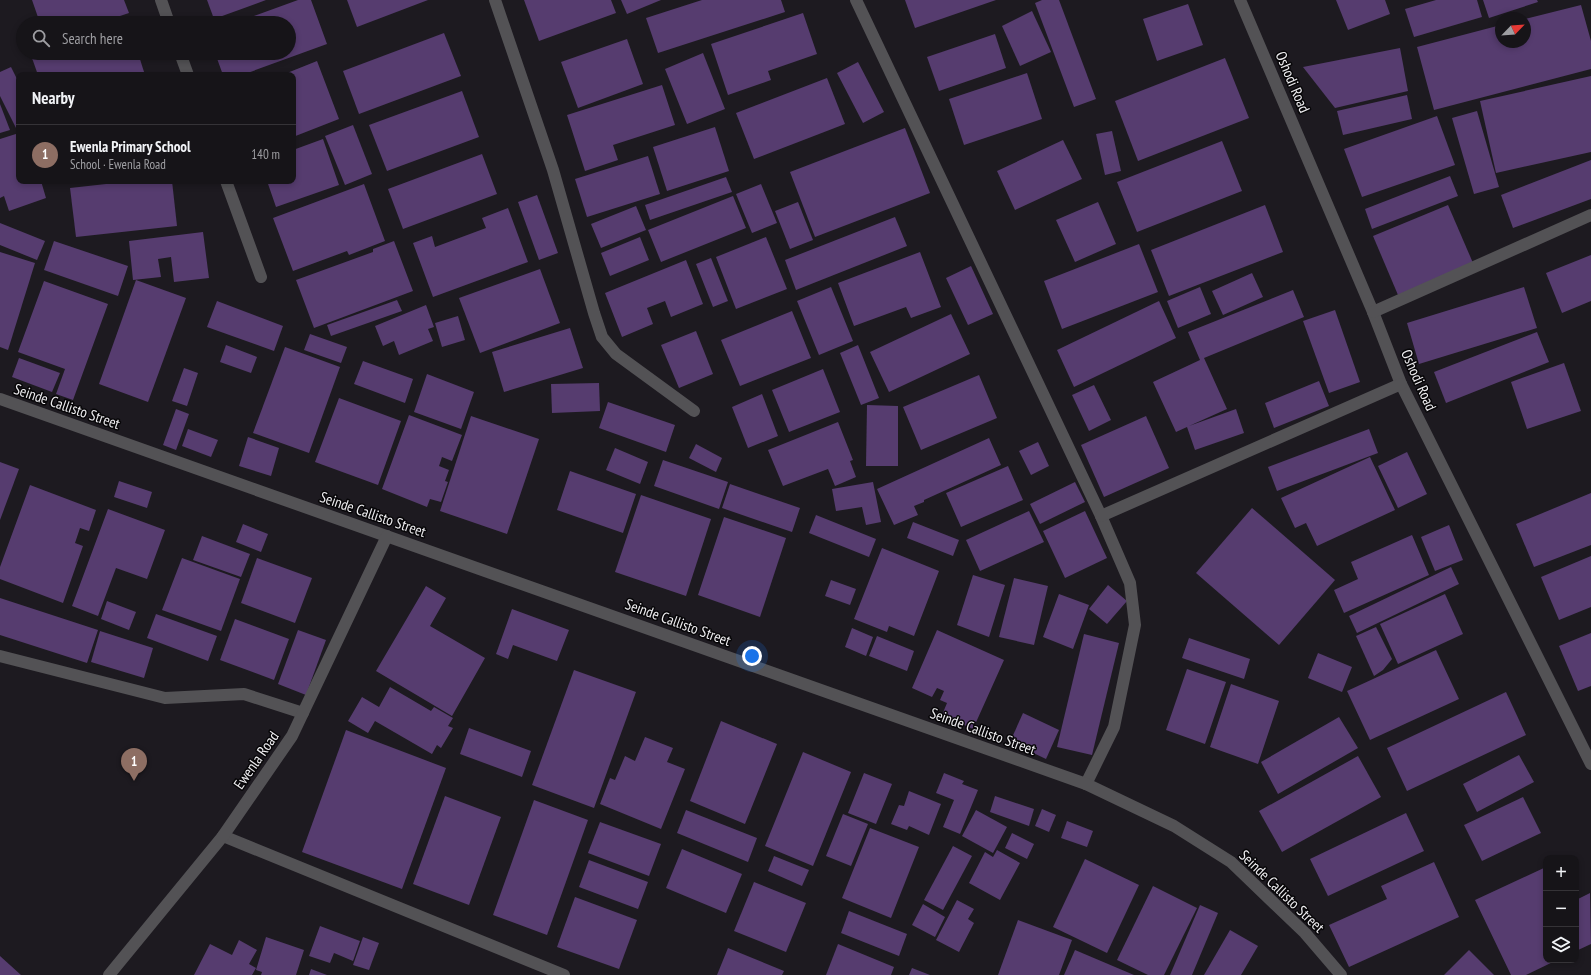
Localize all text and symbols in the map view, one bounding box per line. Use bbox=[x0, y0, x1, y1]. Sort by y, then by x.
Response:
north arrow bbox=[1495, 12, 1531, 48]
search box bbox=[16, 16, 296, 60]
icon: search bbox=[30, 27, 52, 49]
text: Search here bbox=[62, 29, 123, 48]
street label: Oshodi Road bbox=[1272, 48, 1314, 116]
text: Nearby bbox=[32, 87, 75, 109]
text: Ewenla Primary School bbox=[70, 137, 191, 156]
text: 1 bbox=[42, 146, 48, 163]
text: 140 m bbox=[251, 146, 280, 163]
text: School · Ewenla Road bbox=[70, 156, 166, 173]
street label: Oshodi Road bbox=[1397, 346, 1441, 414]
street label: Seinde Callisto Street bbox=[11, 379, 123, 433]
street label: Seinde Callisto Street bbox=[317, 487, 429, 541]
street label: Seinde Callisto Street bbox=[623, 594, 733, 650]
your location bbox=[742, 646, 762, 666]
street label: Seinde Callisto Street bbox=[928, 703, 1038, 759]
street label: Ewenla Road bbox=[229, 727, 283, 793]
pin: 1 bbox=[121, 748, 147, 781]
street label: Seinde Callisto Street bbox=[1235, 846, 1329, 936]
map controls bbox=[1543, 855, 1579, 963]
button: + bbox=[1543, 855, 1579, 891]
button: − bbox=[1543, 891, 1579, 927]
button: layers bbox=[1543, 927, 1579, 963]

